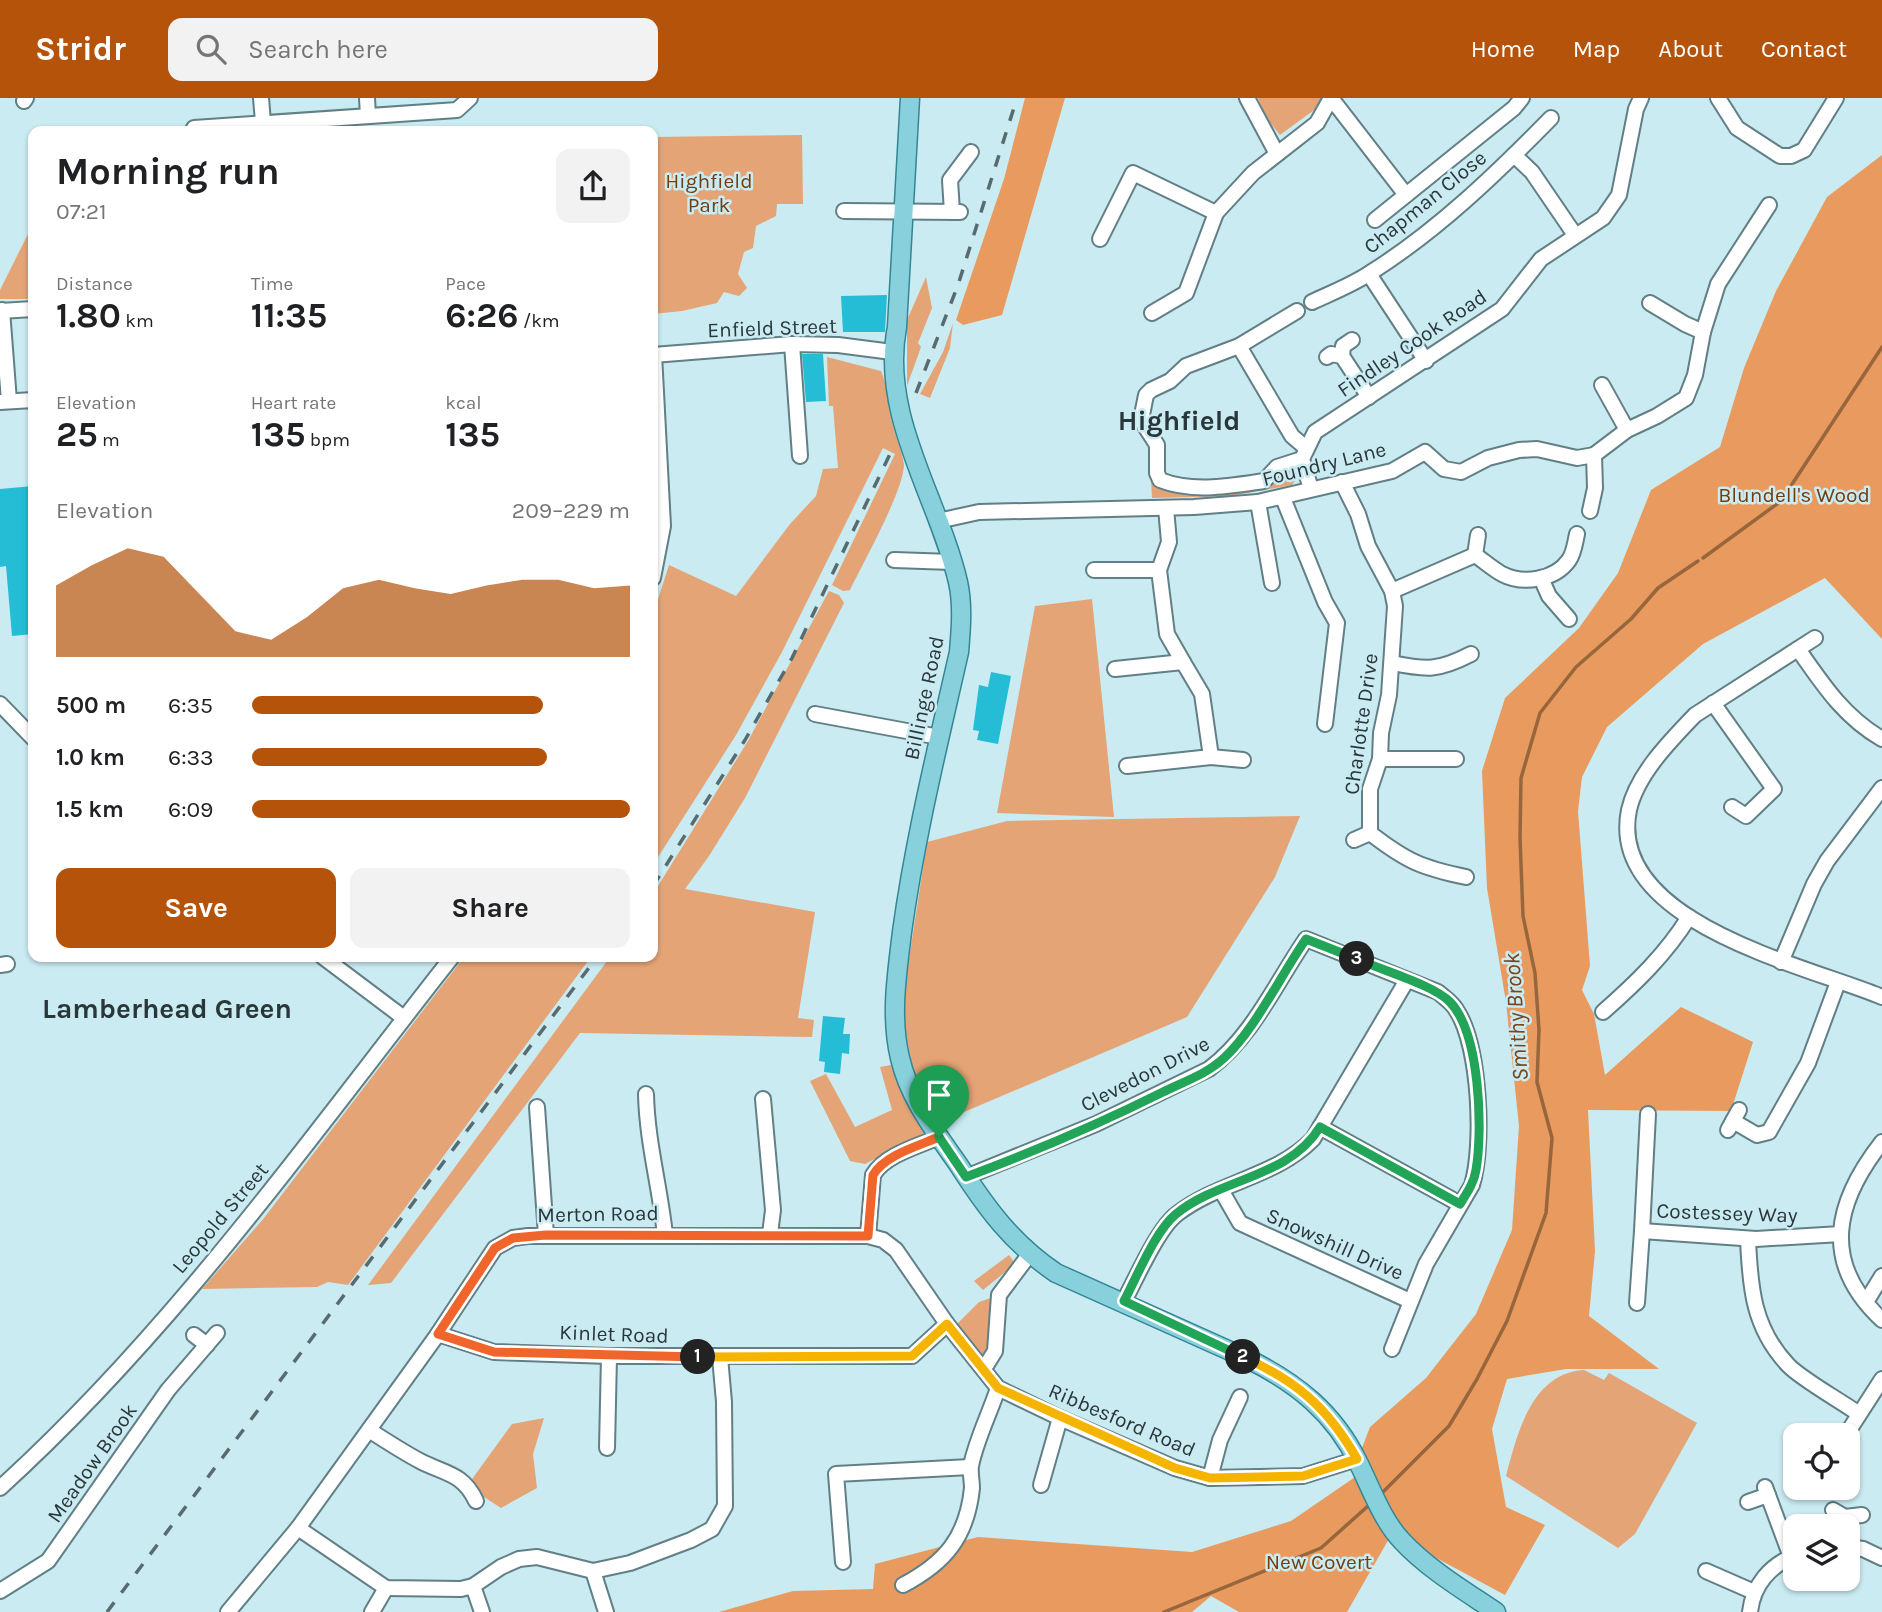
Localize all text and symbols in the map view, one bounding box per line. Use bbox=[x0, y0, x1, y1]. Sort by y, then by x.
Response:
search box bbox=[168, 18, 658, 81]
text: Stridr bbox=[35, 30, 126, 68]
icon: search bbox=[192, 30, 230, 68]
text: Search here bbox=[248, 34, 388, 65]
text: Home bbox=[1471, 35, 1535, 63]
text: Map bbox=[1573, 35, 1620, 63]
text: About bbox=[1658, 35, 1723, 63]
text: Contact bbox=[1761, 35, 1847, 63]
street label: Chapman Close bbox=[1359, 145, 1491, 259]
text: Morning run bbox=[56, 149, 280, 194]
button: share bbox=[556, 149, 630, 223]
park label: Highfield Park bbox=[665, 169, 753, 217]
text: 07:21 bbox=[56, 198, 107, 225]
text: Distance bbox=[56, 273, 133, 295]
text: Time bbox=[251, 273, 293, 295]
text: Pace bbox=[445, 273, 486, 295]
street label: Findley Cook Road bbox=[1333, 284, 1491, 402]
text: 1.80 bbox=[56, 295, 121, 336]
text: 11:35 bbox=[251, 295, 327, 336]
text: 6:26 bbox=[445, 295, 518, 336]
text: km bbox=[121, 310, 154, 332]
text: /km bbox=[518, 310, 560, 332]
street label: Enfield Street bbox=[707, 314, 837, 342]
text: Elevation bbox=[56, 392, 136, 414]
text: Heart rate bbox=[251, 392, 336, 414]
text: kcal bbox=[445, 392, 482, 414]
district label: Highfield bbox=[1118, 404, 1240, 437]
text: 25 bbox=[56, 414, 98, 455]
text: 135 bbox=[251, 414, 305, 455]
text: 135 bbox=[445, 414, 500, 455]
text: m bbox=[98, 429, 120, 451]
text: bpm bbox=[305, 429, 350, 451]
street label: Foundry Lane bbox=[1260, 437, 1388, 491]
park label: Blundell's Wood bbox=[1718, 483, 1870, 507]
text: Elevation bbox=[56, 497, 153, 524]
text: 209–229 m bbox=[512, 497, 630, 524]
street label: Billinge Road bbox=[899, 634, 949, 762]
street label: Charlotte Drive bbox=[1339, 652, 1383, 796]
text: 500 m bbox=[56, 692, 126, 719]
text: 6:35 bbox=[168, 692, 213, 719]
text: 1.0 km bbox=[56, 744, 125, 771]
text: 6:33 bbox=[168, 744, 214, 771]
text: 1.5 km bbox=[56, 796, 124, 823]
text: 6:09 bbox=[168, 796, 213, 823]
button: Save bbox=[56, 868, 336, 948]
button: Share bbox=[350, 868, 630, 948]
pin: 3 bbox=[1340, 942, 1374, 976]
text: 3 bbox=[1351, 947, 1362, 969]
water label: Smithy Brook bbox=[1498, 952, 1534, 1082]
district label: Lamberhead Green bbox=[42, 992, 292, 1025]
street label: Clevedon Drive bbox=[1077, 1031, 1213, 1117]
pin bbox=[909, 1065, 969, 1137]
icon: arrive bbox=[920, 1076, 958, 1114]
street label: Leopold Street bbox=[167, 1158, 273, 1278]
street label: Costessey Way bbox=[1656, 1199, 1798, 1227]
street label: Merton Road bbox=[537, 1201, 659, 1227]
street label: Snowshill Drive bbox=[1263, 1203, 1407, 1285]
street label: Kinlet Road bbox=[559, 1320, 669, 1348]
pin: 1 bbox=[680, 1340, 716, 1374]
pin: 2 bbox=[1226, 1340, 1260, 1374]
text: 1 bbox=[694, 1345, 701, 1367]
text: 2 bbox=[1237, 1345, 1248, 1367]
street label: Ribbesford Road bbox=[1045, 1378, 1199, 1462]
street label: Meadow Brook bbox=[42, 1399, 142, 1527]
map controls bbox=[1783, 1423, 1860, 1591]
button: locate bbox=[1783, 1423, 1860, 1500]
button: layers bbox=[1783, 1514, 1860, 1591]
park label: New Covert bbox=[1266, 1550, 1372, 1574]

